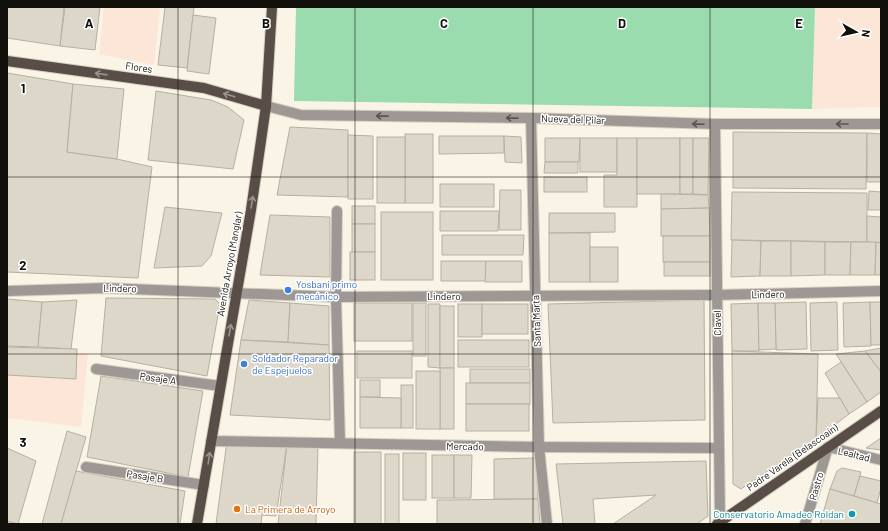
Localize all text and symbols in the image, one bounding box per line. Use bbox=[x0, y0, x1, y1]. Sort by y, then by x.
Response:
north arrow bbox=[836, 12, 876, 52]
text: A bbox=[85, 15, 94, 31]
text: B bbox=[262, 15, 270, 31]
text: C bbox=[440, 15, 448, 31]
text: D bbox=[618, 15, 626, 31]
text: E bbox=[795, 15, 803, 31]
text: N bbox=[859, 29, 873, 38]
street label: Flores bbox=[125, 59, 153, 75]
one-way arrow bbox=[95, 70, 108, 78]
text: 1 bbox=[21, 80, 25, 96]
one-way arrow bbox=[223, 91, 236, 98]
one-way arrow bbox=[376, 112, 389, 120]
street label: Nueva del Pilar bbox=[541, 112, 605, 126]
one-way arrow bbox=[506, 114, 519, 122]
one-way arrow bbox=[692, 120, 705, 127]
one-way arrow bbox=[836, 120, 849, 128]
one-way arrow bbox=[248, 196, 256, 209]
street label: Avenida Arroyo (Manglar) bbox=[214, 210, 244, 317]
text: 2 bbox=[19, 257, 27, 273]
place label: Yosbani primo mecánico bbox=[296, 278, 357, 302]
street label: Lindero bbox=[103, 282, 137, 294]
marker: Yosbani primo mecánico bbox=[283, 285, 293, 295]
street label: Lindero bbox=[751, 288, 785, 300]
street label: Lindero bbox=[427, 290, 461, 302]
street label: Santa Marta bbox=[529, 295, 543, 347]
street label: Clavel bbox=[711, 310, 723, 336]
one-way arrow bbox=[226, 324, 234, 337]
place label: Soldador Reparador de Espejuelos bbox=[252, 352, 338, 376]
marker: Soldador Reparador de Espejuelos bbox=[239, 359, 249, 369]
street label: Pasaje A bbox=[139, 369, 177, 387]
street label: Padre Varela (Belascoaín) bbox=[744, 421, 840, 493]
text: 3 bbox=[19, 434, 27, 450]
street label: Mercado bbox=[446, 440, 484, 452]
street label: Lealtad bbox=[837, 444, 871, 464]
one-way arrow bbox=[205, 452, 213, 465]
street label: Pasaje B bbox=[126, 467, 164, 485]
street label: Rastro bbox=[806, 471, 826, 501]
place label: La Primera de Arroyo bbox=[245, 503, 335, 515]
marker: La Primera de Arroyo bbox=[232, 504, 242, 514]
place label: Conservatorio Amadeo Roldan bbox=[713, 508, 844, 520]
marker: Conservatorio Amadeo Roldan bbox=[847, 509, 857, 519]

